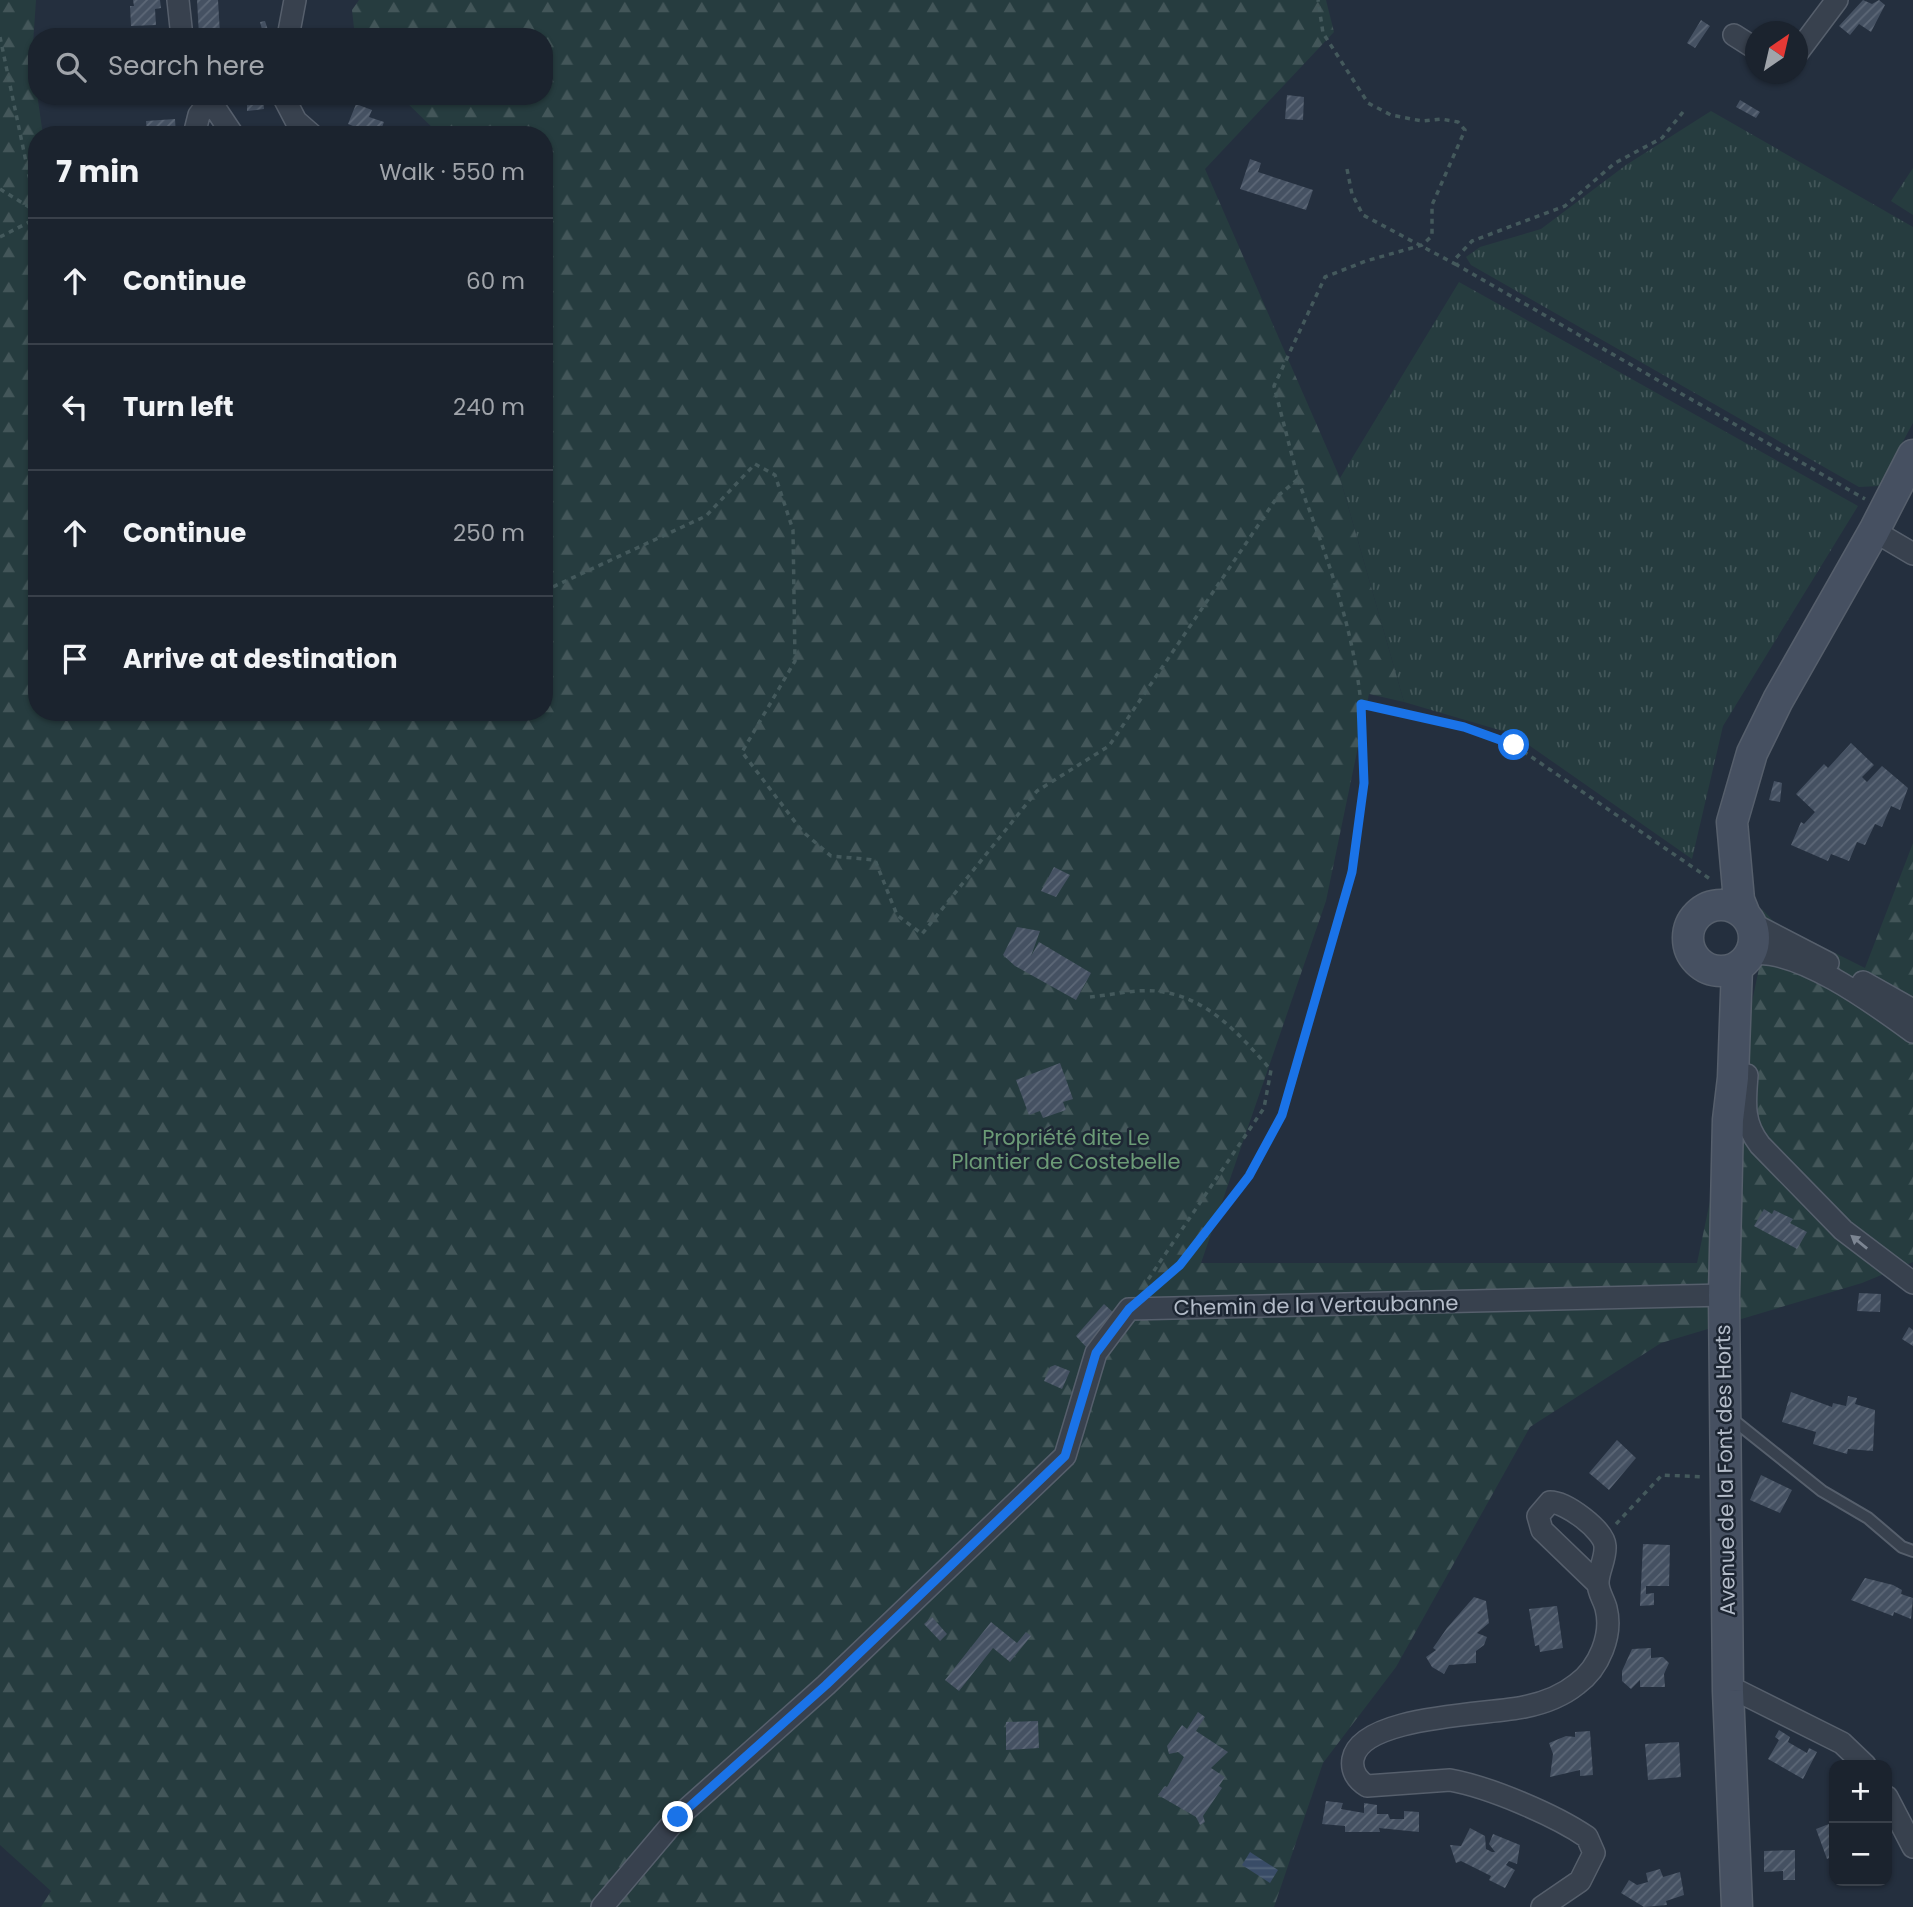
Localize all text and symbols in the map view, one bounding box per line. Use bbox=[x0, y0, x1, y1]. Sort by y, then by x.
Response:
north arrow bbox=[1745, 21, 1808, 84]
search box bbox=[28, 28, 553, 105]
icon: search bbox=[52, 48, 90, 86]
text: Search here bbox=[108, 48, 265, 84]
text: 7 min bbox=[56, 150, 139, 193]
text: Walk · 550 m bbox=[379, 156, 525, 188]
icon: ahead bbox=[56, 262, 94, 300]
text: Continue bbox=[123, 263, 246, 299]
text: 60 m bbox=[466, 265, 525, 297]
icon: left bbox=[56, 388, 94, 426]
text: Turn left bbox=[123, 389, 234, 425]
text: 240 m bbox=[453, 391, 525, 423]
icon: ahead bbox=[56, 514, 94, 552]
text: Continue bbox=[123, 515, 246, 551]
text: 250 m bbox=[453, 517, 525, 549]
icon: arrive bbox=[56, 640, 94, 678]
text: Arrive at destination bbox=[123, 641, 398, 677]
route start bbox=[1498, 729, 1529, 760]
park label: Propriété dite Le Plantier de Costebelle bbox=[952, 1123, 1180, 1176]
one-way arrow bbox=[1850, 1235, 1867, 1250]
street label: Chemin de la Vertaubanne bbox=[1173, 1288, 1459, 1322]
street label: Avenue de la Font des Horts bbox=[1708, 1324, 1742, 1616]
map controls bbox=[1829, 1760, 1892, 1886]
button: + bbox=[1829, 1760, 1892, 1823]
route end bbox=[662, 1801, 693, 1832]
button: − bbox=[1829, 1823, 1892, 1886]

